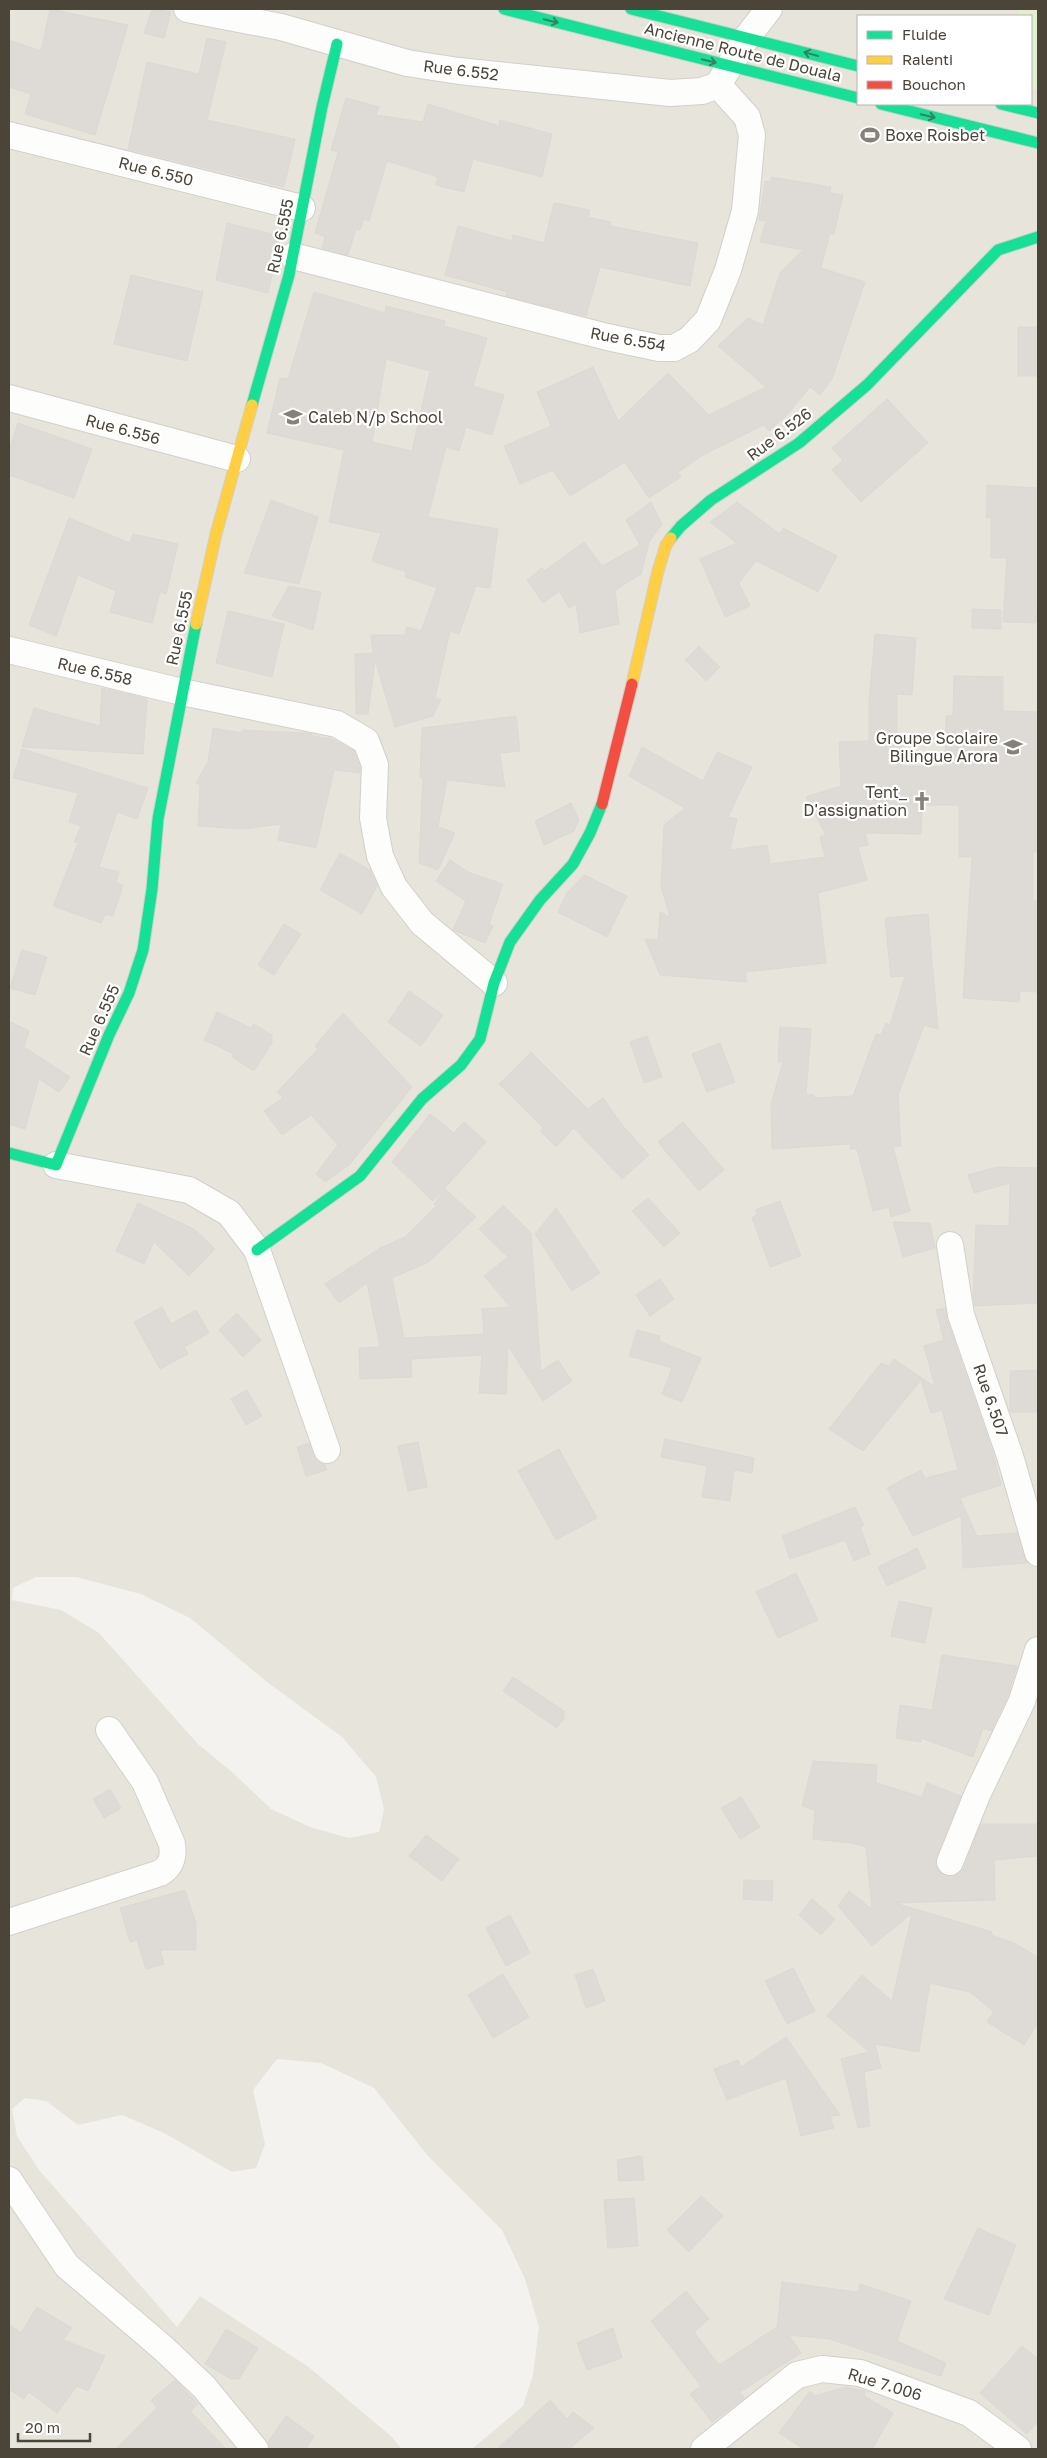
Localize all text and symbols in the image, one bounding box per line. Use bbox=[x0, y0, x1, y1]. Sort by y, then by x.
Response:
legend bbox=[857, 15, 1032, 105]
one-way arrow bbox=[543, 17, 559, 26]
street label: Ancienne Route de Douala bbox=[642, 18, 844, 86]
text: Fluide bbox=[902, 25, 947, 43]
one-way arrow bbox=[804, 49, 820, 58]
text: Ralenti bbox=[902, 50, 953, 68]
street label: Rue 6.552 bbox=[422, 55, 500, 85]
one-way arrow bbox=[700, 57, 716, 66]
text: Bouchon bbox=[902, 75, 966, 93]
one-way arrow bbox=[920, 111, 936, 121]
sports icon: Boxe Roisbet bbox=[859, 124, 881, 146]
place label: Boxe Roisbet bbox=[885, 125, 985, 145]
street label: Rue 6.550 bbox=[116, 152, 196, 190]
street label: Rue 6.555 bbox=[262, 197, 298, 275]
street label: Rue 6.554 bbox=[589, 323, 667, 355]
street label: Rue 6.526 bbox=[743, 403, 815, 465]
school or university icon: Caleb N/p School bbox=[282, 406, 304, 428]
place label: Caleb N/p School bbox=[308, 407, 443, 427]
street label: Rue 6.556 bbox=[84, 409, 162, 449]
street label: Rue 6.555 bbox=[161, 589, 197, 667]
street label: Rue 6.558 bbox=[56, 653, 134, 689]
place label: Groupe Scolaire Bilingue Arora bbox=[876, 728, 998, 766]
school or university icon: Groupe Scolaire Bilingue Arora bbox=[1002, 736, 1024, 758]
place label: Tent_ D'assignation bbox=[803, 782, 907, 820]
church icon: Tent_ D'assignation bbox=[911, 790, 933, 812]
street label: Rue 6.555 bbox=[74, 981, 124, 1059]
street label: Rue 6.507 bbox=[969, 1361, 1013, 1439]
street label: Rue 7.006 bbox=[846, 2363, 924, 2405]
scale bar bbox=[18, 2410, 90, 2442]
text: 20 m bbox=[25, 2418, 60, 2436]

